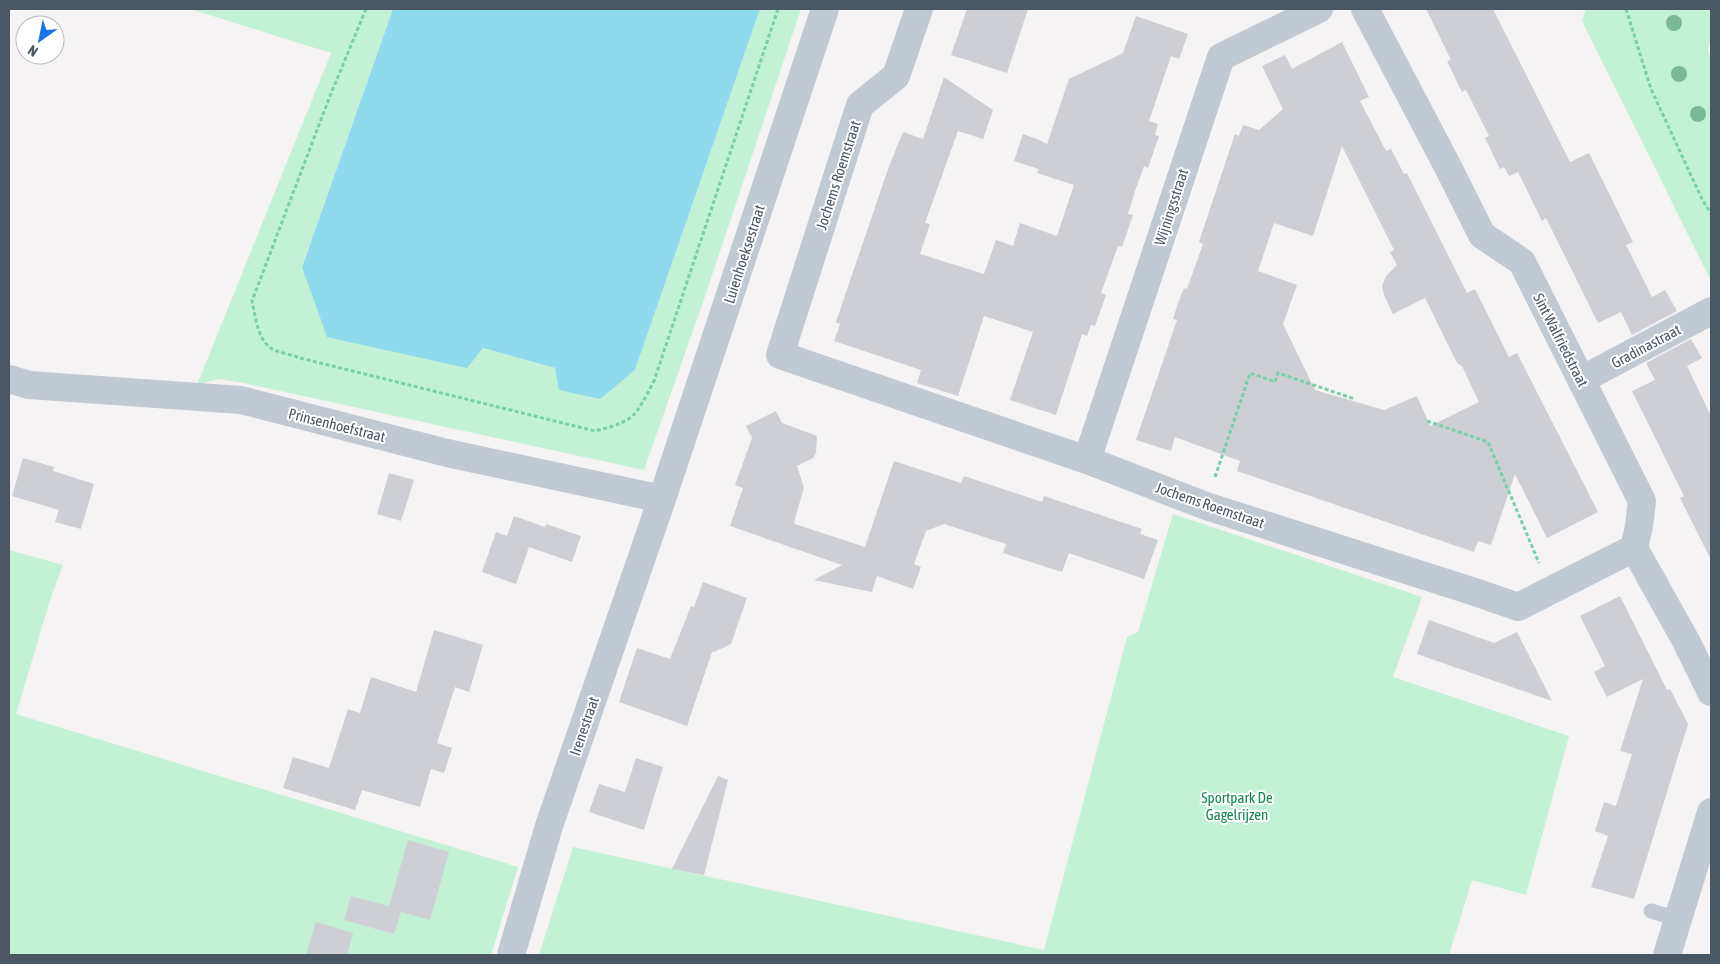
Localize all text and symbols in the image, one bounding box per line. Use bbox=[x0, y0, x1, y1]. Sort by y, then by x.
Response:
north arrow bbox=[15, 15, 65, 65]
text: N bbox=[25, 42, 41, 60]
street label: Jochems Roemstraat bbox=[812, 118, 864, 232]
street label: Wijningsstraat bbox=[1151, 167, 1191, 247]
street label: Luienhoeksestraat bbox=[720, 203, 768, 305]
street label: Sint Walfriedstraat bbox=[1530, 290, 1592, 390]
street label: Gradinastraat bbox=[1609, 321, 1683, 371]
street label: Prinsenhoefstraat bbox=[287, 405, 387, 445]
street label: Jochems Roemstraat bbox=[1153, 478, 1267, 532]
street label: Irenestraat bbox=[566, 694, 602, 758]
park label: Sportpark De Gagelrijzen bbox=[1201, 789, 1273, 823]

